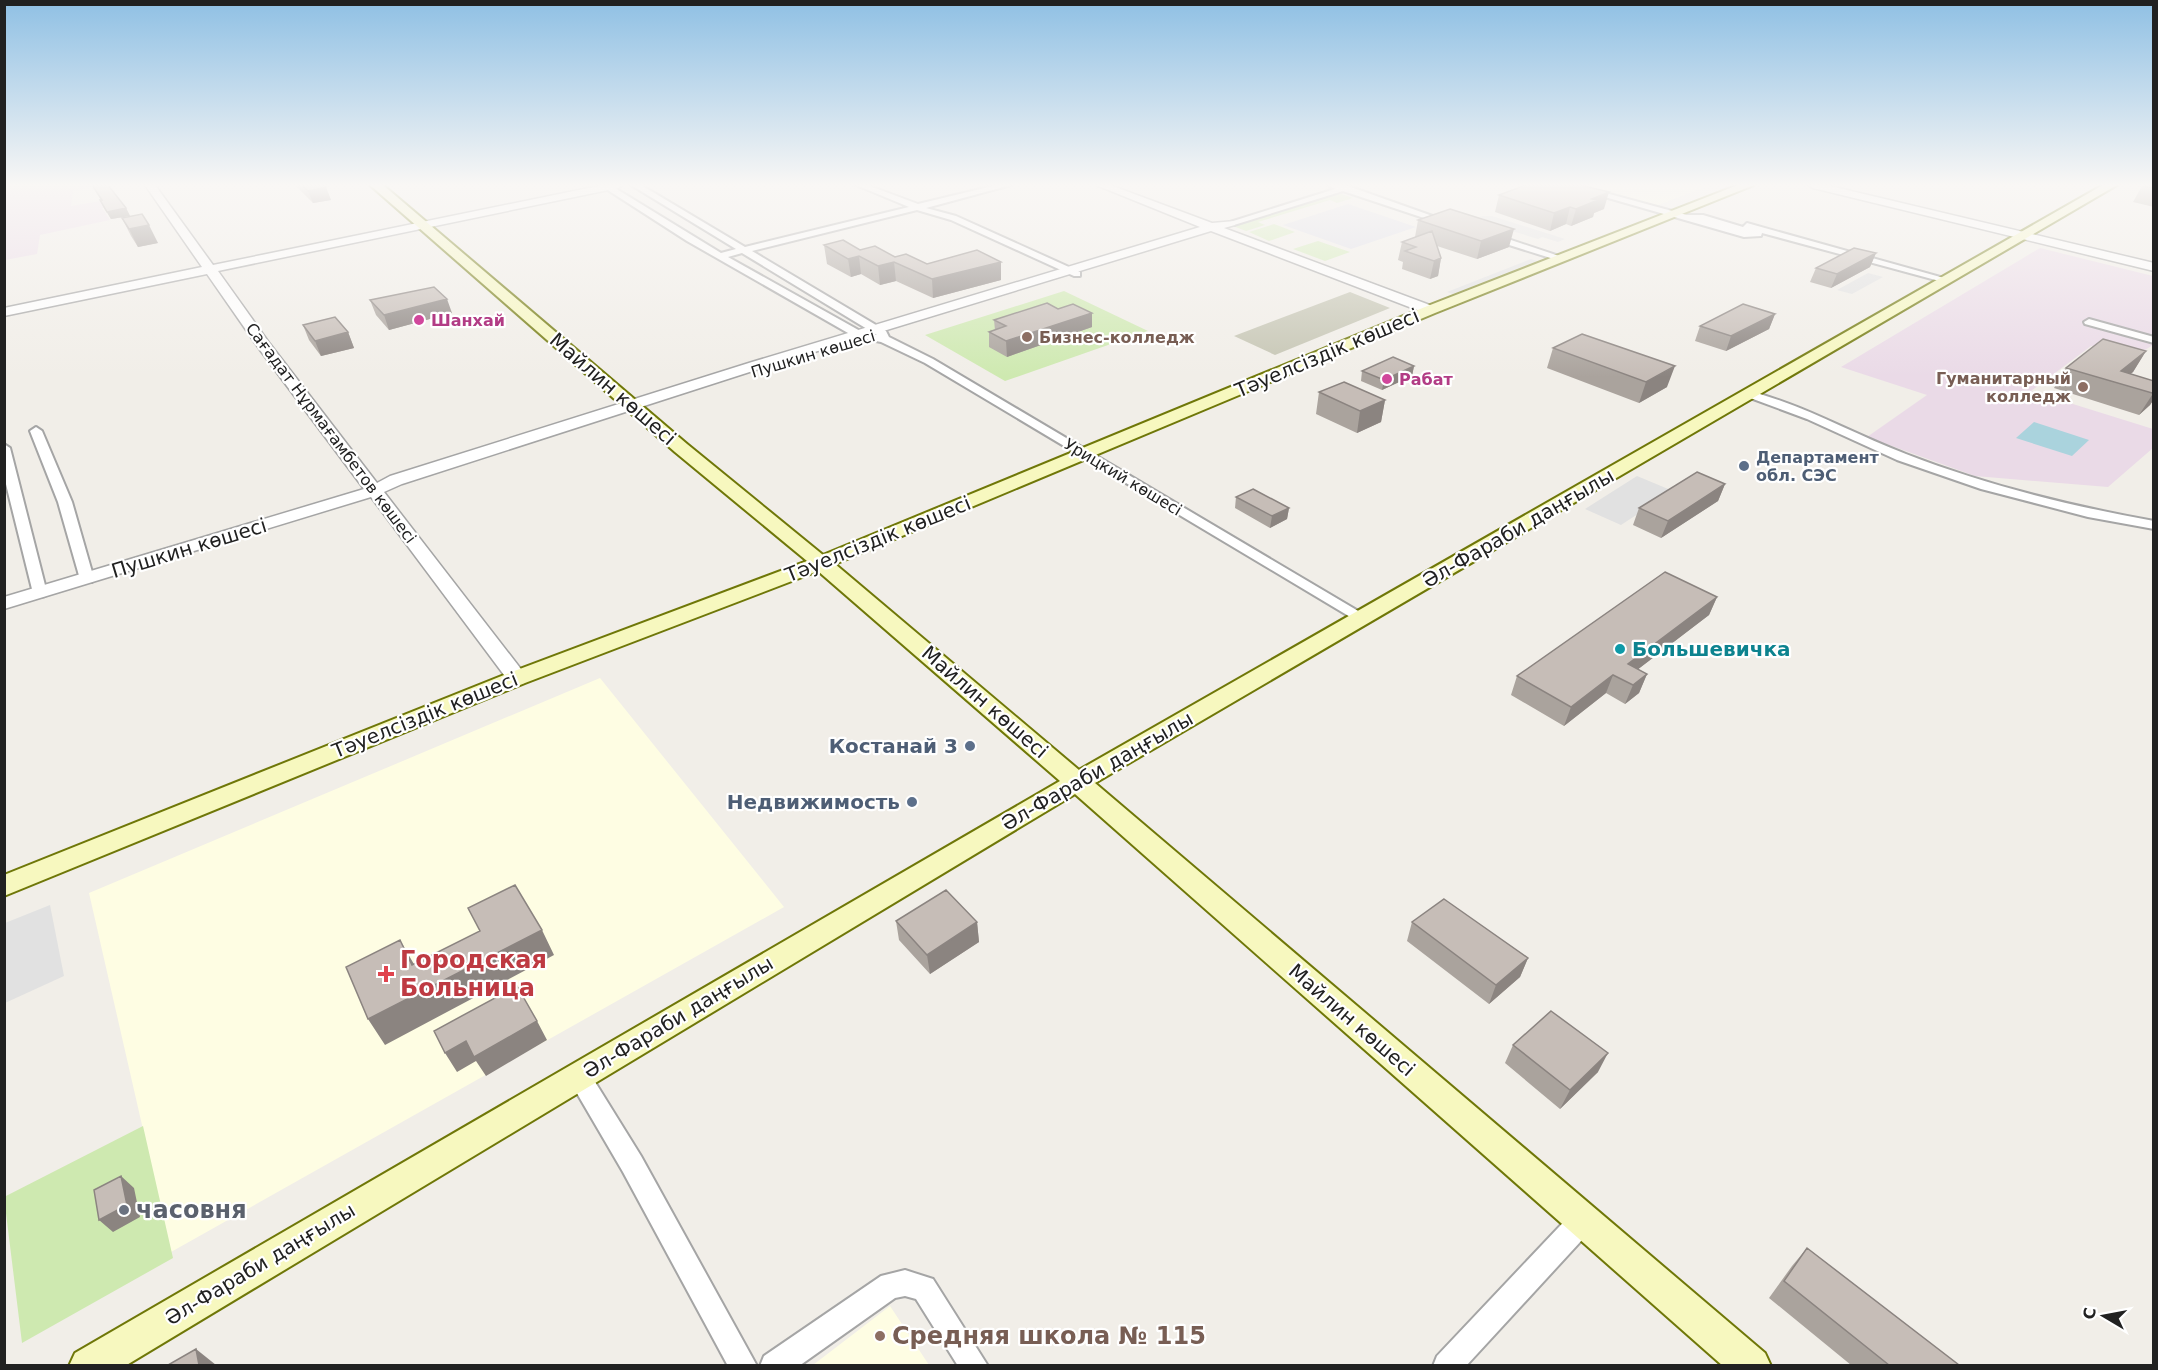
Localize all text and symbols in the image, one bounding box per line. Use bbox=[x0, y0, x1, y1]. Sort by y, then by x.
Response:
street label: Тәуелсіздік көшесі bbox=[1230, 303, 1423, 403]
place label: Шанхай bbox=[431, 311, 505, 330]
marker: Шанхай bbox=[412, 313, 426, 327]
street label: Сағадат Нұрмағамбетов көшесі bbox=[242, 319, 420, 547]
street label: Пушкин көшесі bbox=[749, 326, 877, 382]
street label: Майлин көшесі bbox=[545, 328, 681, 450]
place label: Бизнес-колледж bbox=[1039, 328, 1195, 347]
marker: Бизнес-колледж bbox=[1020, 330, 1034, 344]
place label: Гуманитарный колледж bbox=[1936, 369, 2071, 406]
place label: Рабат bbox=[1399, 370, 1453, 389]
marker: Рабат bbox=[1380, 372, 1394, 386]
marker: Гуманитарный колледж bbox=[2076, 380, 2090, 394]
street label: Урицкий көшесі bbox=[1061, 434, 1185, 520]
place label: Департамент обл. СЭС bbox=[1756, 448, 1879, 485]
marker: Департамент обл. СЭС bbox=[1737, 459, 1751, 473]
street label: Әл-Фараби даңғылы bbox=[1418, 463, 1618, 593]
street label: Тәуелсіздік көшесі bbox=[781, 491, 974, 588]
street label: Пушкин көшесі bbox=[108, 513, 270, 583]
place label: Большевичка bbox=[1632, 637, 1791, 661]
street label: Майлин көшесі bbox=[917, 641, 1053, 763]
marker: Большевичка bbox=[1613, 642, 1627, 656]
street label: Тәуелсіздік көшесі bbox=[328, 667, 521, 764]
street label: Әл-Фараби даңғылы bbox=[997, 706, 1197, 836]
place label: Костанай 3 bbox=[829, 734, 958, 758]
marker: Костанай 3 bbox=[963, 739, 977, 753]
place label: Недвижимость bbox=[727, 790, 900, 814]
marker: Недвижимость bbox=[905, 795, 919, 809]
place label: Городская Больница bbox=[400, 946, 547, 1002]
street label: Әл-Фараби даңғылы bbox=[579, 951, 777, 1083]
street label: Майлин көшесі bbox=[1284, 959, 1420, 1081]
marker: Городская Больница bbox=[377, 965, 395, 983]
place label: часовня bbox=[136, 1196, 247, 1224]
street label: Әл-Фараби даңғылы bbox=[161, 1198, 359, 1330]
marker: часовня bbox=[117, 1203, 131, 1217]
north arrow bbox=[2074, 1286, 2134, 1346]
text: С bbox=[2079, 1306, 2100, 1321]
place label: Средняя школа № 115 bbox=[892, 1322, 1206, 1350]
marker: Средняя школа № 115 bbox=[873, 1329, 887, 1343]

